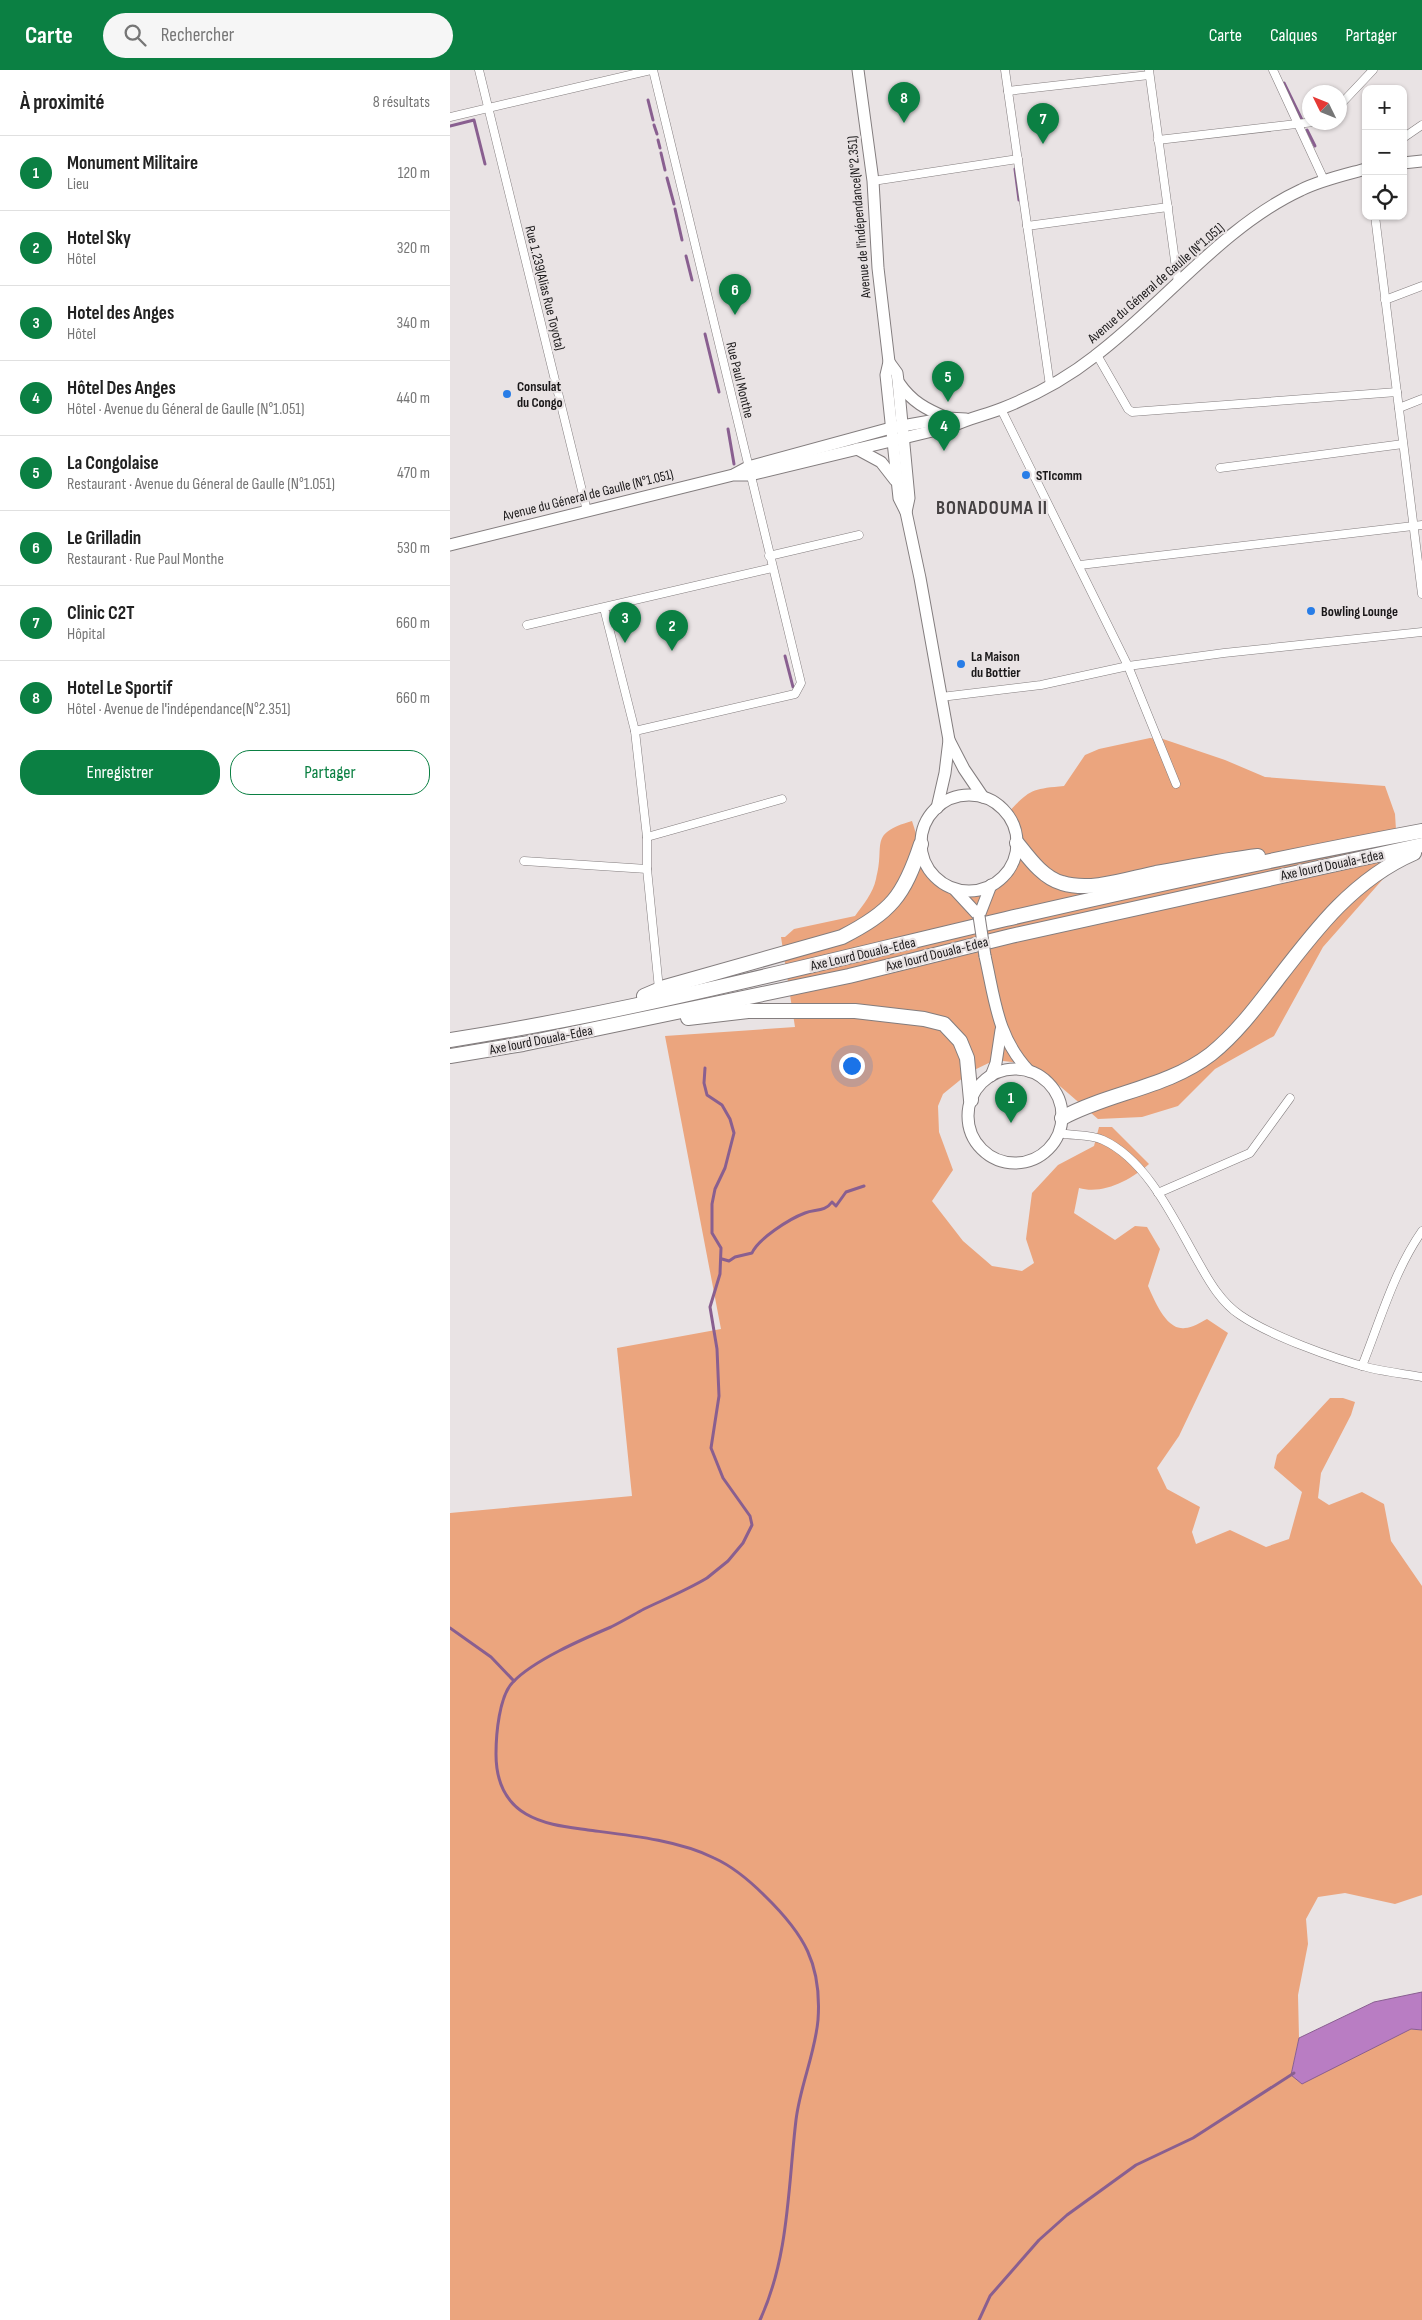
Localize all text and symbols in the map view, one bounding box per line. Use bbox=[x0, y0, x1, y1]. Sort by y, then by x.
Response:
search box bbox=[103, 13, 453, 58]
text: Carte bbox=[25, 21, 73, 50]
icon: search bbox=[121, 21, 149, 49]
text: Rechercher bbox=[161, 24, 234, 47]
text: Carte bbox=[1209, 25, 1242, 46]
text: Calques bbox=[1270, 25, 1317, 46]
text: Partager bbox=[1345, 25, 1397, 46]
pin: 8 bbox=[888, 82, 920, 123]
north arrow bbox=[1302, 85, 1347, 130]
map controls bbox=[1362, 85, 1407, 220]
button: + bbox=[1362, 85, 1407, 130]
text: À proximité bbox=[20, 90, 105, 115]
text: 8 résultats bbox=[373, 93, 430, 112]
pin: 7 bbox=[1027, 103, 1059, 144]
button: − bbox=[1362, 130, 1407, 175]
street label: Avenue de l'indépendance(N°2.351) bbox=[843, 135, 875, 300]
text: Monument Militaire bbox=[67, 152, 198, 175]
text: 1 bbox=[33, 164, 39, 183]
text: 120 m bbox=[398, 164, 430, 183]
text: Lieu bbox=[67, 175, 89, 194]
button: locate bbox=[1362, 175, 1407, 220]
street label: Avenue du Géneral de Gaulle (N°1.051) bbox=[1084, 219, 1228, 348]
street label: Rue 1.239(Alias Rue Toyota) bbox=[521, 224, 569, 352]
text: Hotel Sky bbox=[67, 227, 131, 250]
text: 2 bbox=[32, 239, 40, 258]
text: 320 m bbox=[397, 239, 430, 258]
text: Hôtel bbox=[67, 250, 96, 269]
pin: 6 bbox=[719, 274, 751, 315]
text: Hotel des Anges bbox=[67, 302, 174, 325]
text: 3 bbox=[32, 314, 40, 333]
text: 340 m bbox=[397, 314, 430, 333]
text: Hôtel bbox=[67, 325, 96, 344]
street label: Rue Paul Monthe bbox=[722, 340, 758, 420]
pin: 5 bbox=[932, 361, 964, 402]
text: Hôtel Des Anges bbox=[67, 377, 176, 400]
place label: Consulat du Congo bbox=[517, 378, 563, 411]
marker: Consulat du Congo bbox=[501, 388, 513, 400]
text: 4 bbox=[32, 389, 40, 408]
text: 440 m bbox=[397, 389, 430, 408]
text: Hôtel · Avenue du Géneral de Gaulle (N°1.051) bbox=[67, 400, 304, 419]
pin: 4 bbox=[928, 410, 960, 451]
text: La Congolaise bbox=[67, 452, 159, 475]
text: 5 bbox=[32, 464, 40, 483]
text: 470 m bbox=[397, 464, 430, 483]
street label: Avenue du Géneral de Gaulle (N°1.051) bbox=[500, 466, 675, 525]
place label: STIcomm bbox=[1036, 467, 1082, 484]
marker: STIcomm bbox=[1020, 469, 1032, 481]
text: Restaurant · Avenue du Géneral de Gaulle (N°1.051) bbox=[67, 475, 335, 494]
district label: BONADOUMA II bbox=[936, 497, 1048, 520]
text: Le Grilladin bbox=[67, 527, 141, 550]
text: 6 bbox=[32, 539, 40, 558]
text: 530 m bbox=[397, 539, 430, 558]
text: Restaurant · Rue Paul Monthe bbox=[67, 550, 224, 569]
text: Clinic C2T bbox=[67, 602, 135, 625]
pin: 3 bbox=[609, 602, 641, 643]
place label: Bowling Lounge bbox=[1321, 603, 1398, 620]
marker: Bowling Lounge bbox=[1305, 605, 1317, 617]
pin: 2 bbox=[656, 610, 688, 651]
text: 7 bbox=[33, 614, 39, 633]
text: 660 m bbox=[396, 614, 430, 633]
text: Hôpital bbox=[67, 625, 105, 644]
place label: La Maison du Bottier bbox=[971, 648, 1021, 681]
marker: La Maison du Bottier bbox=[955, 658, 967, 670]
text: Hotel Le Sportif bbox=[67, 677, 172, 700]
text: 8 bbox=[32, 689, 40, 708]
text: 660 m bbox=[396, 689, 430, 708]
text: Hôtel · Avenue de l'indépendance(N°2.351) bbox=[67, 700, 290, 719]
button: Enregistrer bbox=[20, 750, 220, 795]
button: Partager bbox=[230, 750, 430, 795]
street label: Axe lourd Douala-Edea bbox=[1278, 846, 1385, 884]
street label: Axe lourd Douala-Edea bbox=[883, 933, 990, 975]
street label: Axe Lourd Douala-Edea bbox=[808, 934, 917, 975]
street label: Axe lourd Douala-Edea bbox=[487, 1022, 594, 1059]
your location bbox=[839, 1053, 865, 1079]
pin: 1 bbox=[995, 1082, 1027, 1123]

